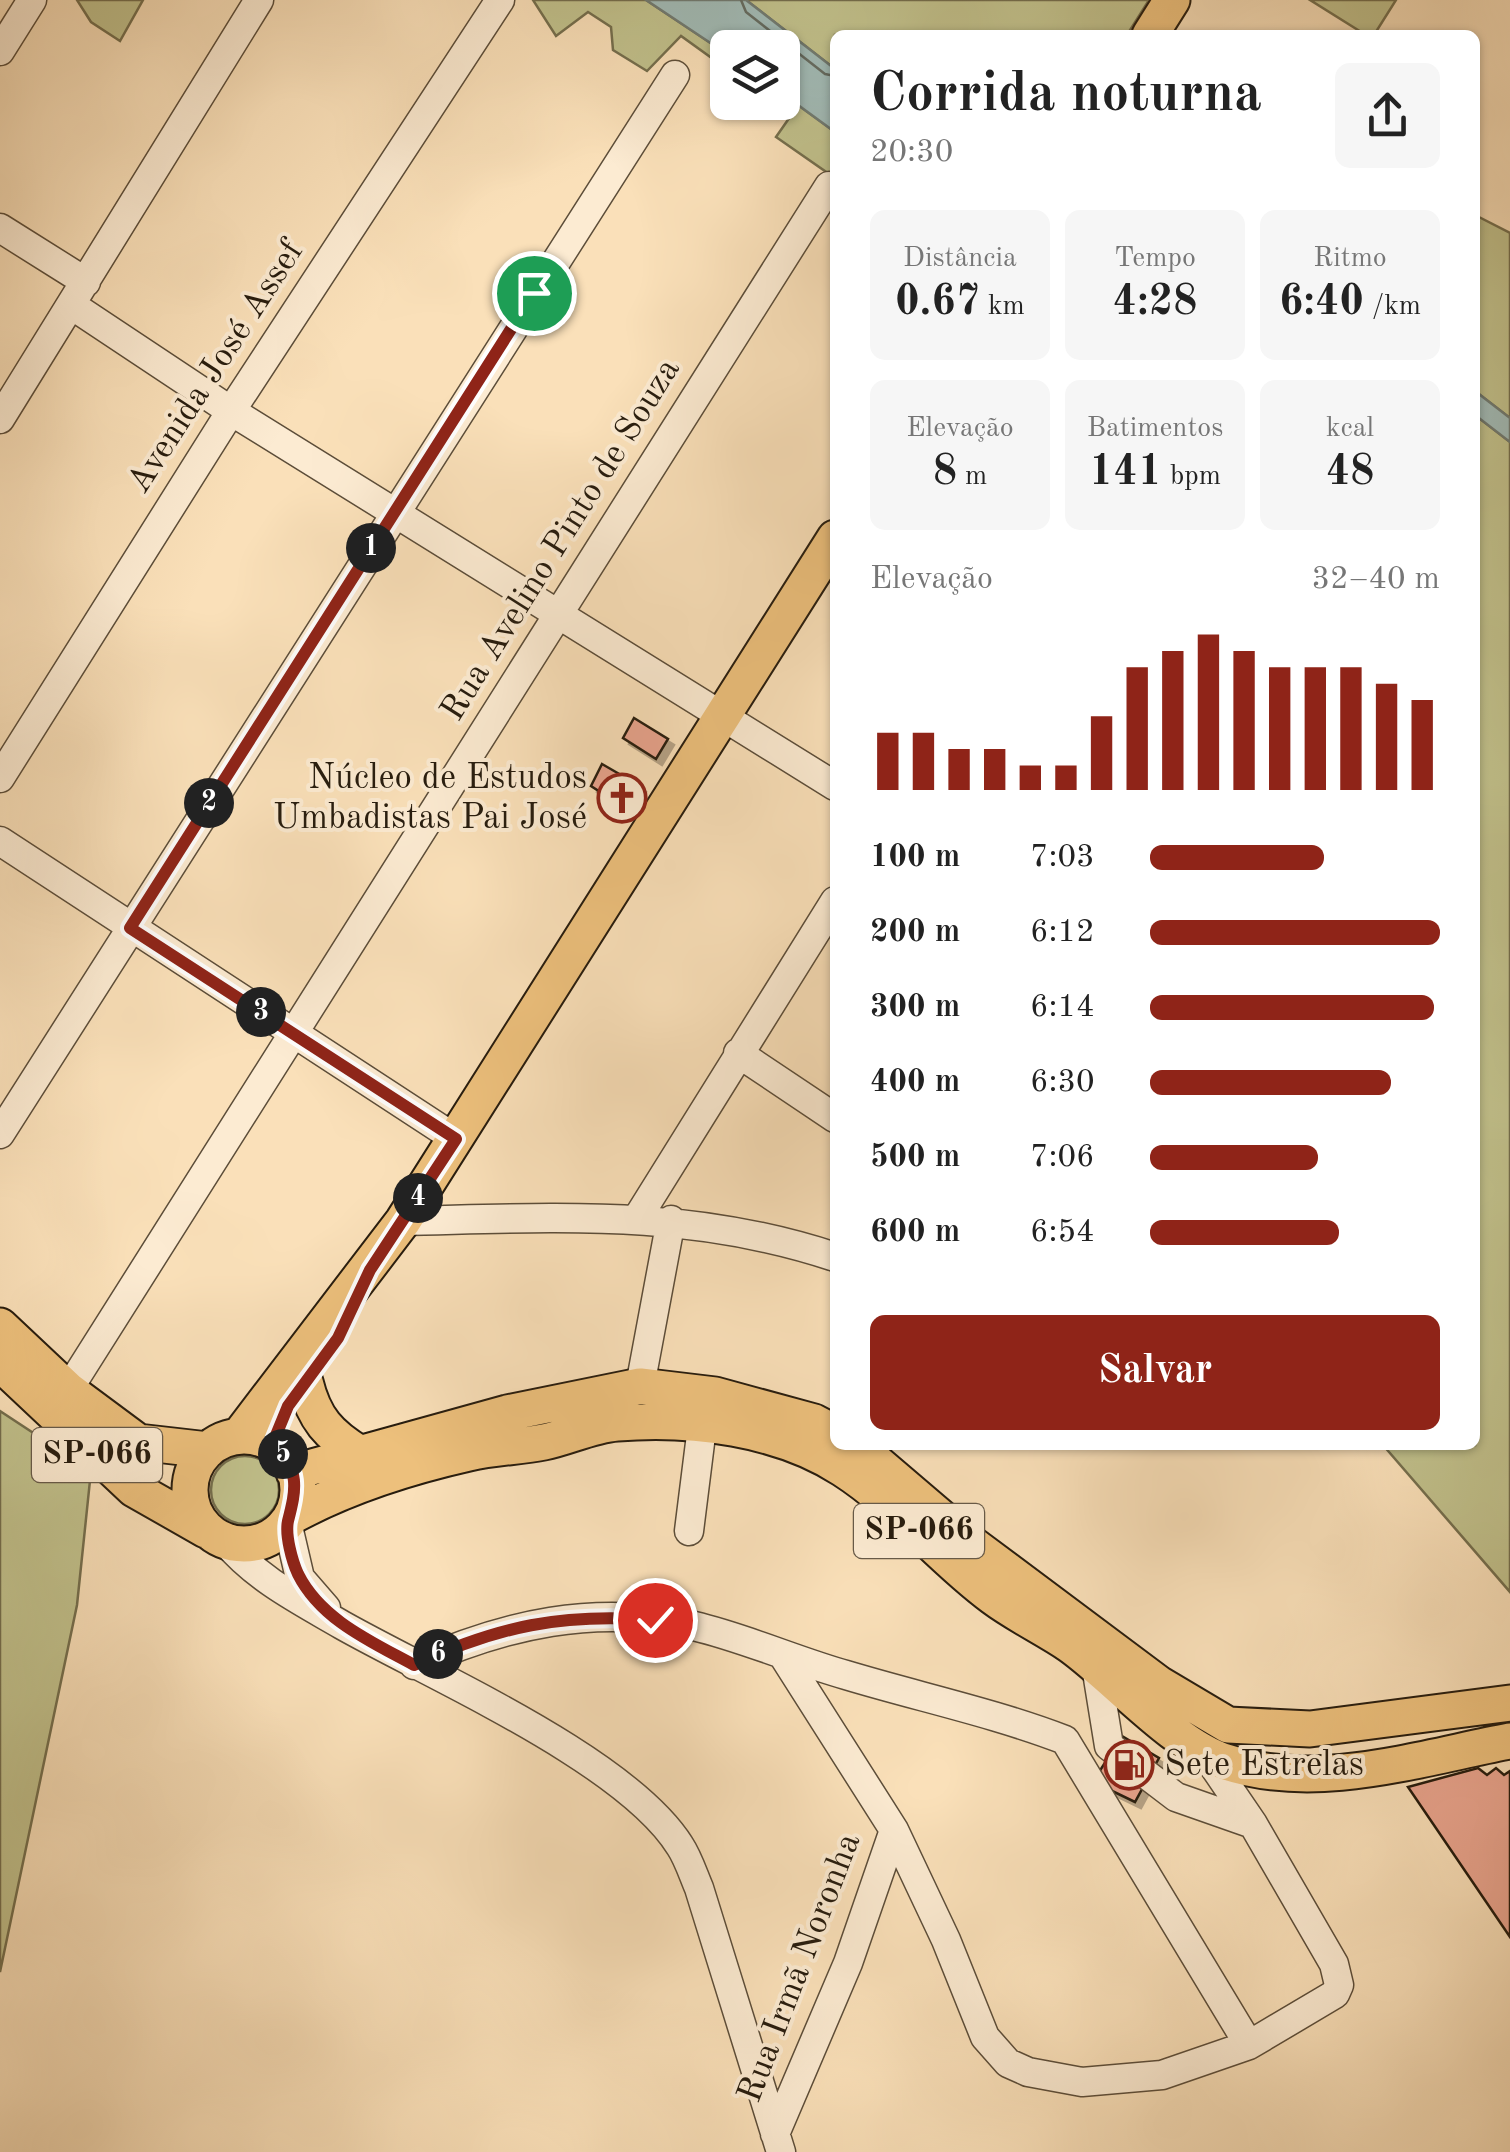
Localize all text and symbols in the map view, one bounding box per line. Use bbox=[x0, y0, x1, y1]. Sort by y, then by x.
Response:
map controls bbox=[710, 30, 800, 120]
button: layers bbox=[710, 30, 800, 120]
button: share bbox=[1335, 63, 1440, 168]
text: Corrida noturna bbox=[870, 68, 1262, 123]
text: 20:30 bbox=[870, 137, 953, 169]
street label: Avenida José Assef bbox=[121, 233, 311, 500]
text: Distância bbox=[903, 245, 1017, 273]
text: Tempo bbox=[1114, 245, 1196, 273]
text: Ritmo bbox=[1313, 245, 1387, 273]
pin bbox=[492, 251, 577, 336]
icon: arrive bbox=[507, 266, 562, 321]
text: 0.67 bbox=[895, 282, 980, 324]
text: 4:28 bbox=[1113, 282, 1197, 324]
text: 6:40 bbox=[1279, 282, 1364, 324]
text: km bbox=[980, 293, 1025, 321]
text: /km bbox=[1364, 293, 1421, 321]
street label: Rua Avelino Pinto de Souza bbox=[435, 353, 687, 727]
text: Elevação bbox=[906, 415, 1014, 443]
text: Batimentos bbox=[1087, 415, 1223, 443]
text: kcal bbox=[1326, 415, 1374, 443]
text: 8 bbox=[933, 452, 957, 494]
text: 141 bbox=[1089, 452, 1162, 494]
text: 48 bbox=[1326, 452, 1374, 494]
text: m bbox=[957, 463, 987, 491]
text: bpm bbox=[1162, 463, 1221, 491]
pin: 1 bbox=[346, 523, 396, 573]
text: 1 bbox=[363, 534, 379, 562]
text: Elevação bbox=[870, 564, 993, 596]
text: 32–40 m bbox=[1312, 564, 1440, 596]
place label: Núcleo de Estudos Umbadistas Pai José bbox=[273, 761, 587, 836]
church icon: Núcleo de Estudos Umbadistas Pai José bbox=[596, 772, 648, 824]
pin: 2 bbox=[184, 778, 234, 828]
text: 2 bbox=[201, 789, 217, 817]
text: 100 m bbox=[870, 842, 960, 874]
text: 7:03 bbox=[1030, 842, 1095, 874]
text: 200 m bbox=[870, 917, 960, 949]
text: 6:12 bbox=[1030, 917, 1095, 949]
pin: 3 bbox=[236, 987, 286, 1037]
text: 300 m bbox=[870, 992, 960, 1024]
text: 6:14 bbox=[1030, 992, 1095, 1024]
text: 3 bbox=[253, 998, 269, 1026]
text: 400 m bbox=[870, 1067, 960, 1099]
text: 6:30 bbox=[1030, 1067, 1095, 1099]
text: 500 m bbox=[870, 1142, 960, 1174]
text: 7:06 bbox=[1030, 1142, 1095, 1174]
pin: 4 bbox=[393, 1173, 443, 1223]
text: 4 bbox=[410, 1184, 426, 1212]
text: 600 m bbox=[870, 1217, 960, 1249]
text: 6:54 bbox=[1030, 1217, 1095, 1249]
button: Salvar bbox=[870, 1315, 1440, 1430]
road number: SP-066 bbox=[32, 1428, 162, 1482]
pin: 5 bbox=[258, 1429, 308, 1479]
text: 5 bbox=[275, 1440, 291, 1468]
road number: SP-066 bbox=[854, 1504, 984, 1558]
pin bbox=[613, 1578, 698, 1663]
icon: check bbox=[628, 1593, 683, 1648]
pin: 6 bbox=[413, 1629, 463, 1679]
text: 6 bbox=[430, 1640, 446, 1668]
fuel station icon: Sete Estrelas bbox=[1103, 1739, 1155, 1791]
place label: Sete Estrelas bbox=[1164, 1748, 1364, 1783]
street label: Rua Irmã Noronha bbox=[733, 1829, 867, 2107]

